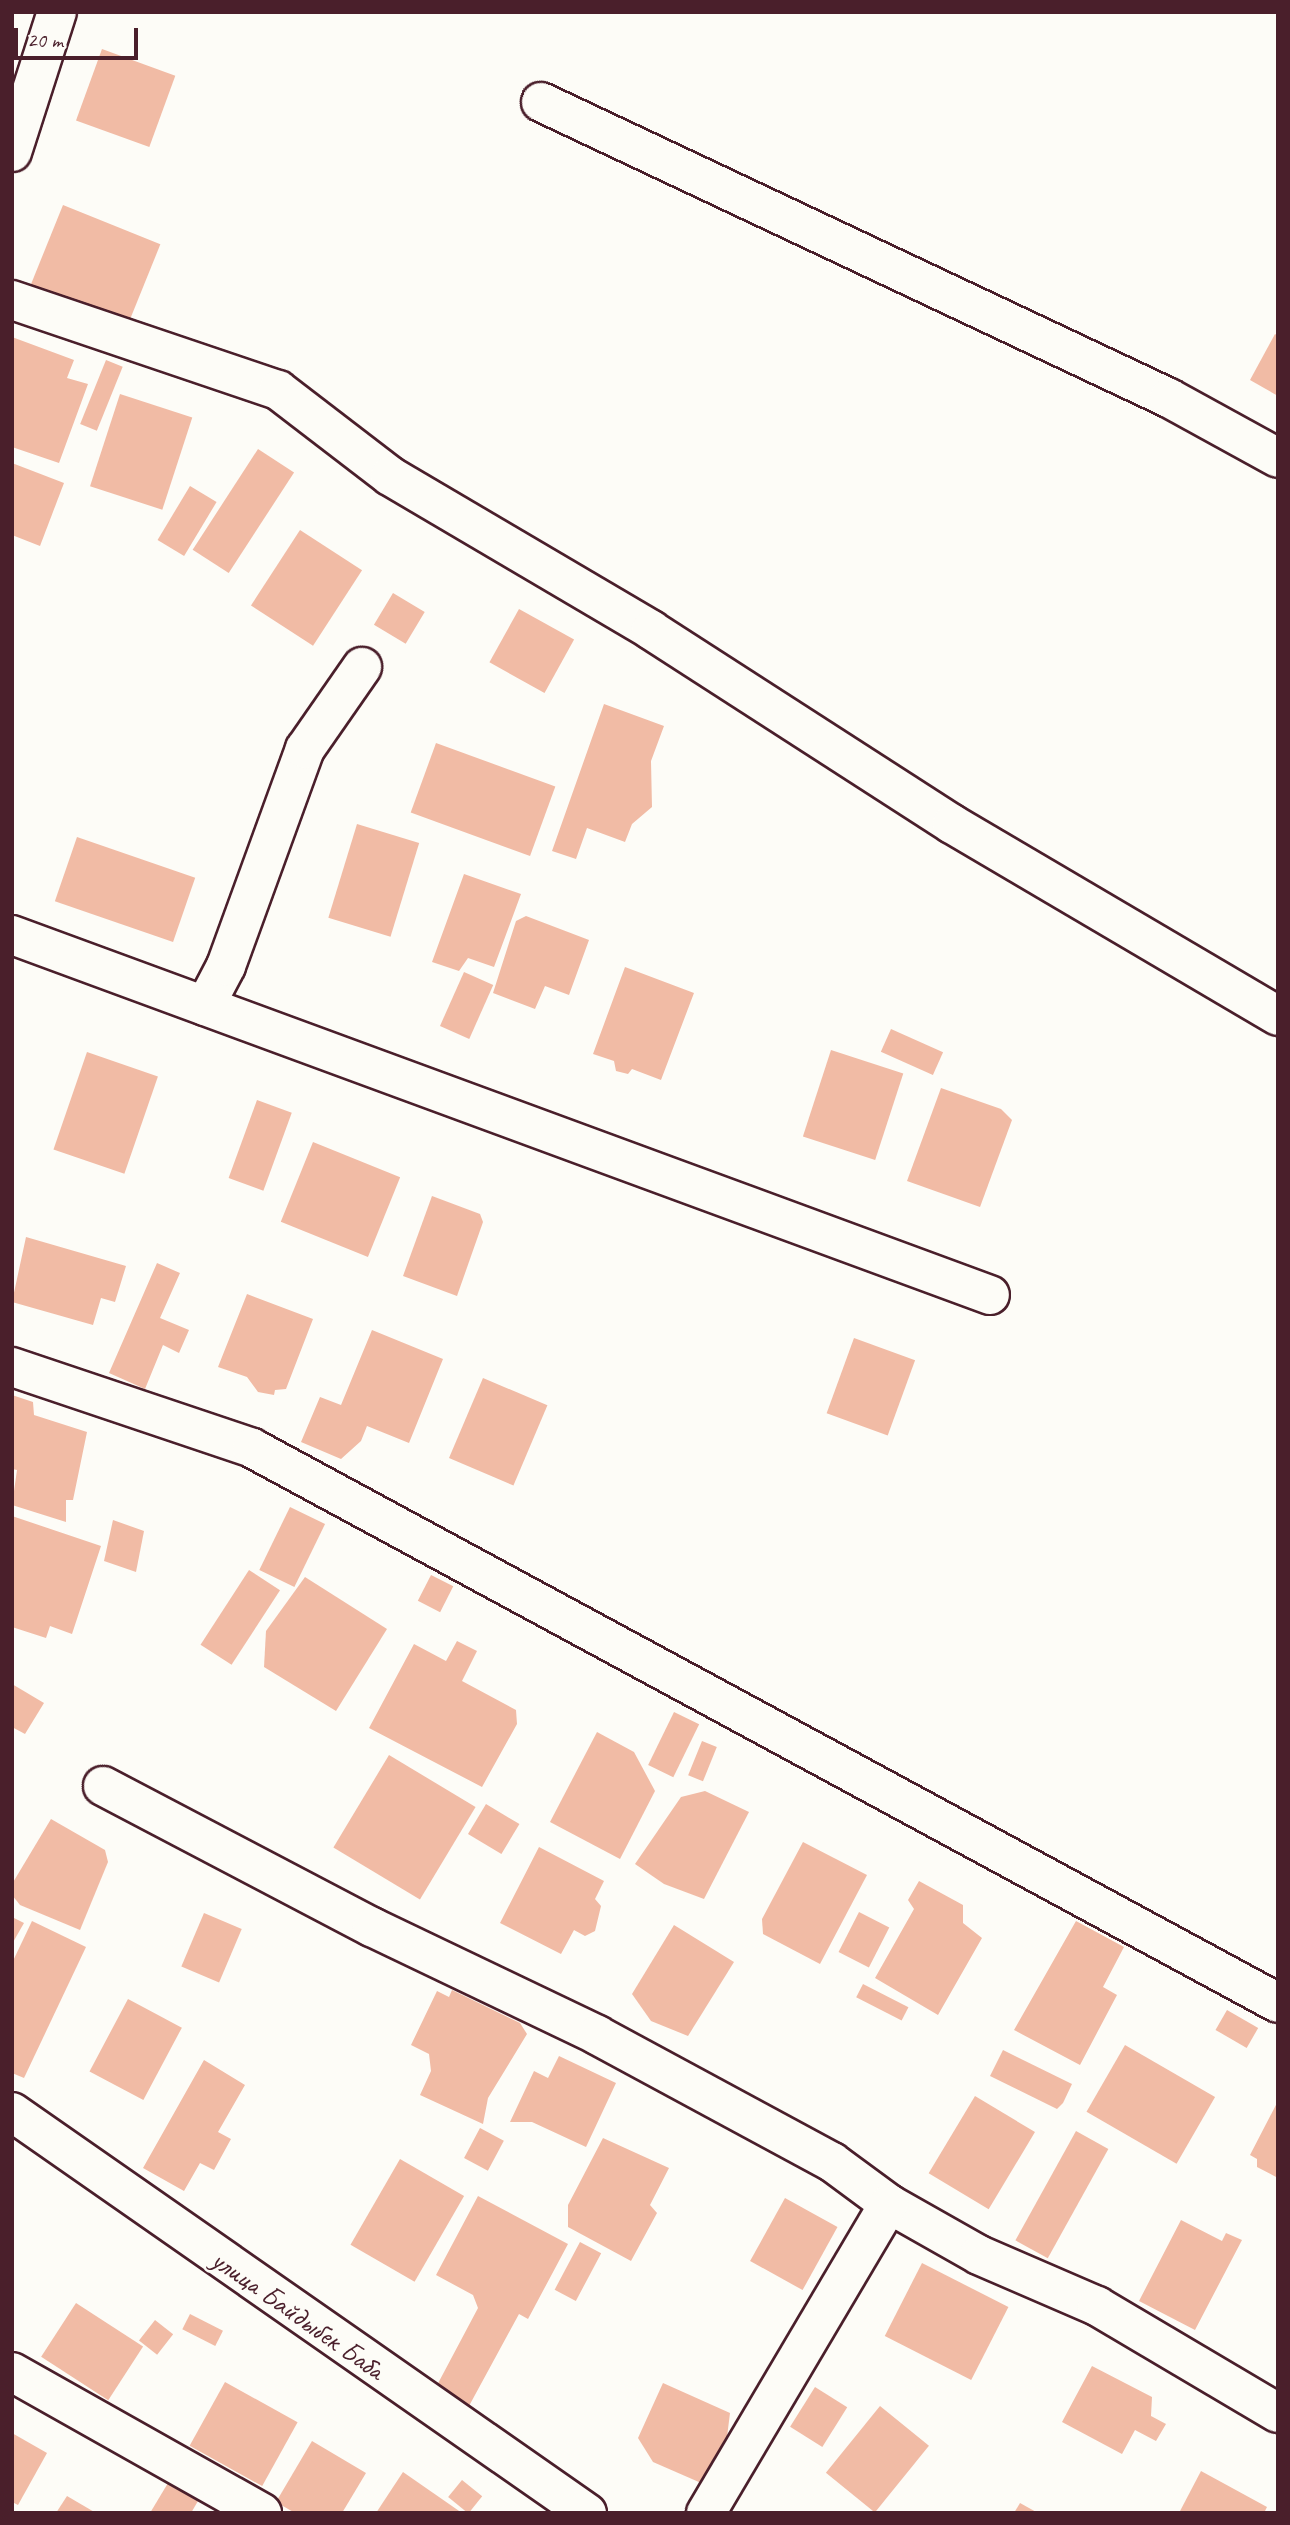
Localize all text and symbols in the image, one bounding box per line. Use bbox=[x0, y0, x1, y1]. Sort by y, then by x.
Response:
scale bar bbox=[18, 14, 142, 58]
text: 20 m bbox=[27, 27, 63, 53]
street label: улица Байдыбек Баба bbox=[205, 2243, 391, 2387]

